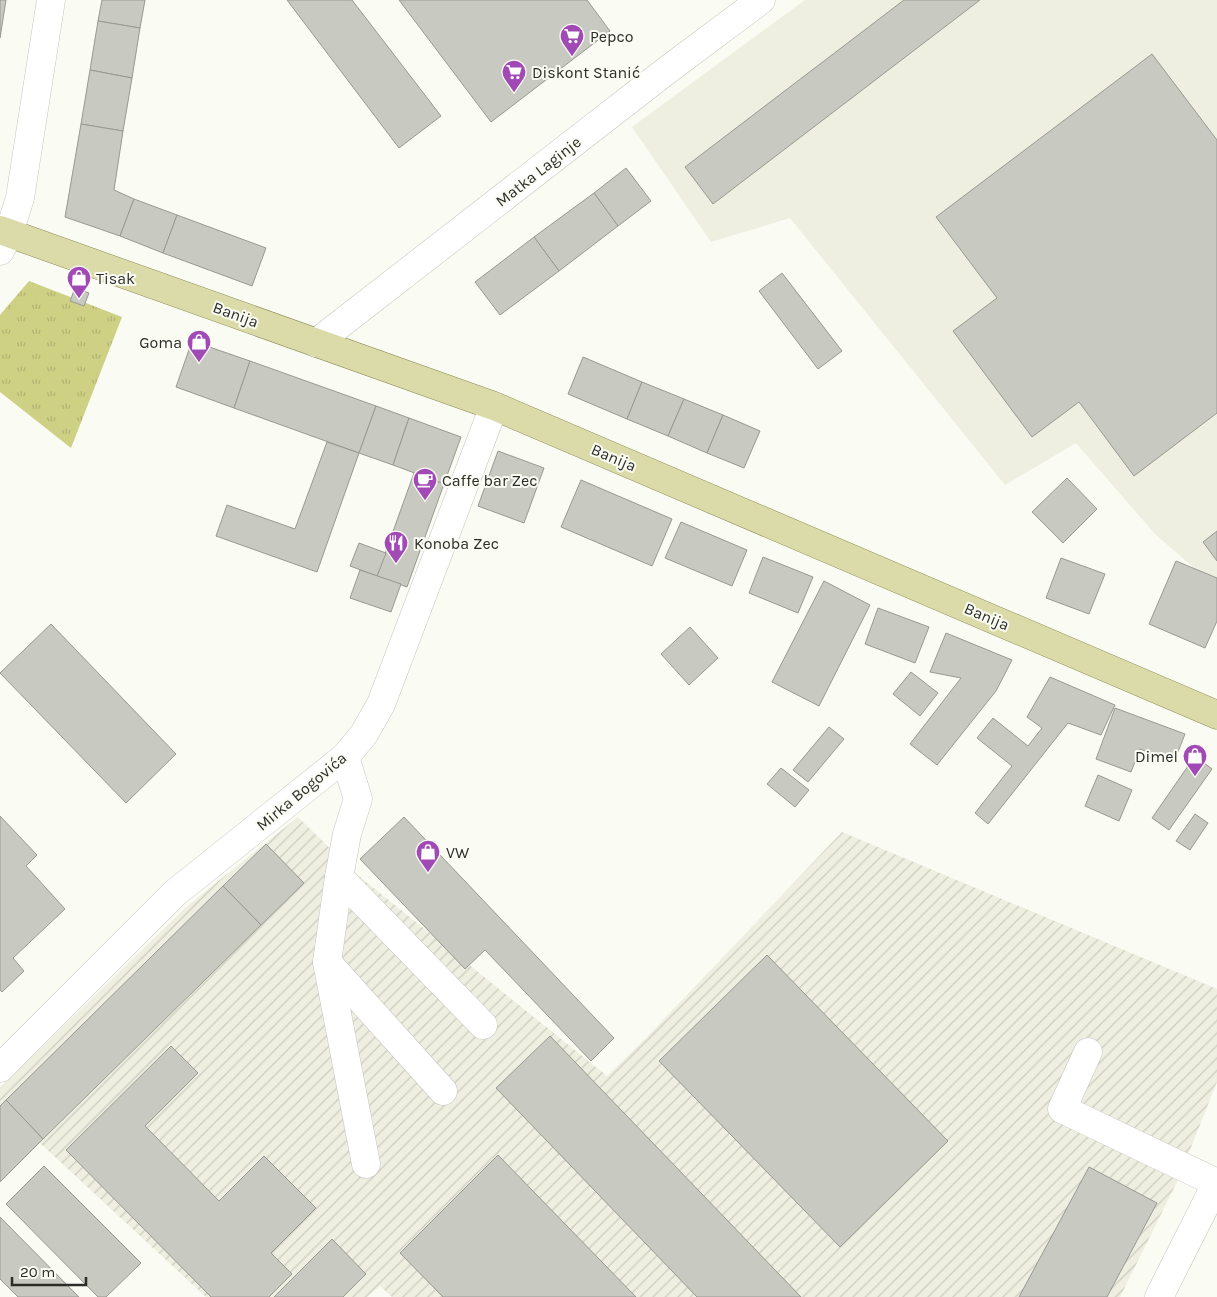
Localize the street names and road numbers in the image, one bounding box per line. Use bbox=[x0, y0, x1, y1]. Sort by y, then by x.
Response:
street label: Matka Laginje bbox=[492, 132, 585, 211]
street label: Banija bbox=[210, 298, 261, 331]
street label: Banija bbox=[588, 440, 639, 475]
street label: Banija bbox=[961, 599, 1012, 634]
street label: Mirka Bogovića bbox=[252, 748, 350, 835]

